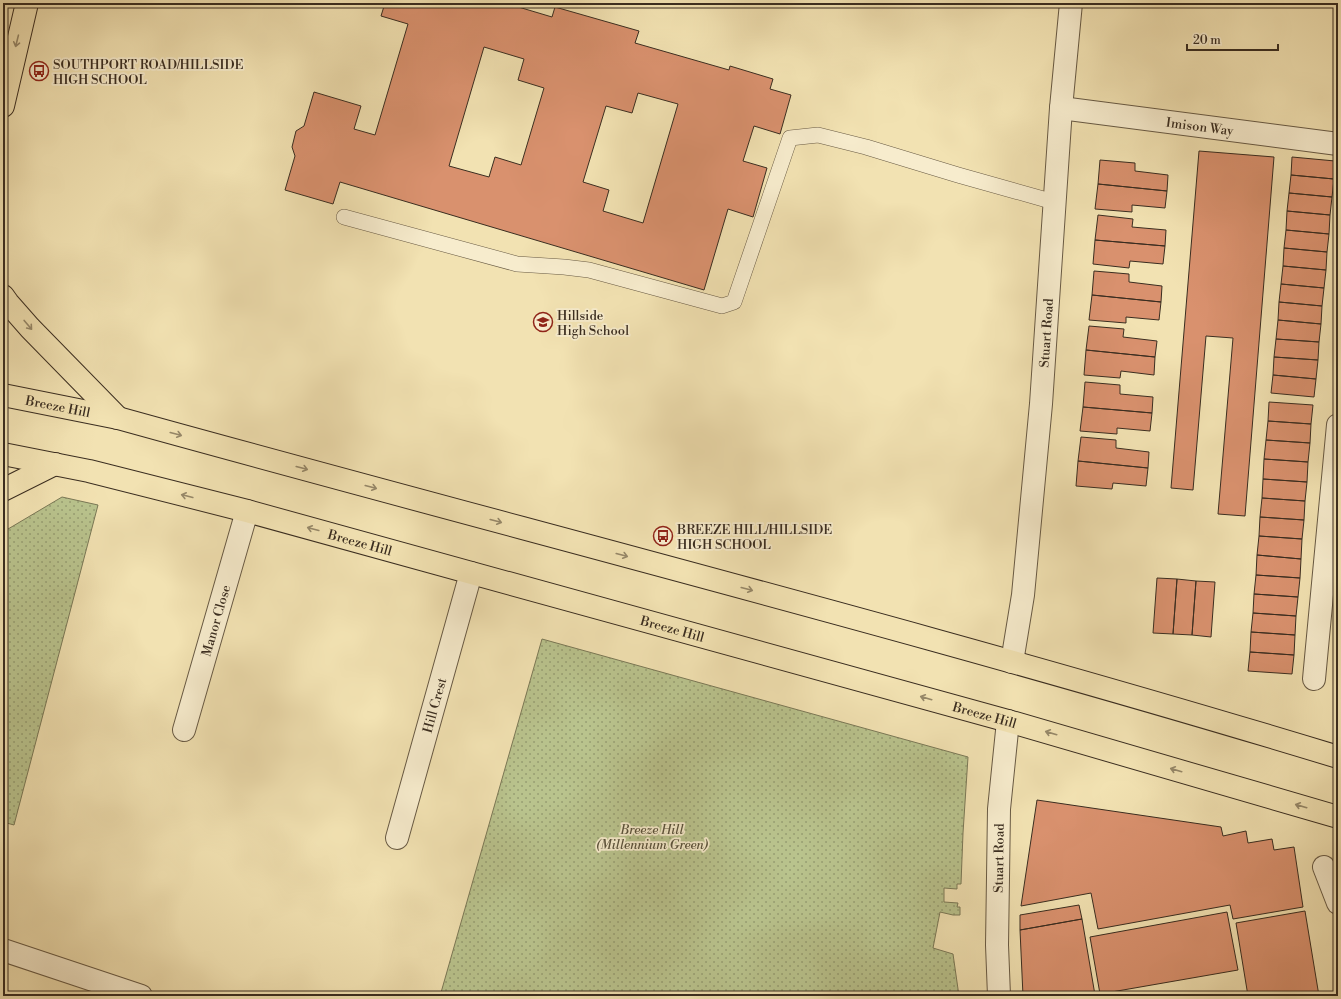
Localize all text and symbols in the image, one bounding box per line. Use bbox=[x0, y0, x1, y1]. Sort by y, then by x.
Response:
scale bar bbox=[1187, 26, 1278, 52]
text: 20 m bbox=[1193, 33, 1221, 48]
one-way arrow bbox=[13, 34, 21, 47]
place label: SOUTHPORT ROAD/HILLSIDE HIGH SCHOOL bbox=[53, 57, 244, 88]
bus stop icon: SOUTHPORT ROAD/HILLSIDE HIGH SCHOOL bbox=[28, 60, 50, 82]
street label: Imison Way bbox=[1165, 115, 1235, 139]
street label: Stuart Road bbox=[1036, 297, 1057, 368]
place label: Hillside High School bbox=[557, 308, 629, 339]
school or university icon: Hillside High School bbox=[532, 311, 554, 333]
one-way arrow bbox=[24, 320, 33, 331]
street label: Breeze Hill bbox=[23, 392, 92, 421]
one-way arrow bbox=[169, 431, 182, 438]
one-way arrow bbox=[295, 465, 308, 473]
one-way arrow bbox=[364, 484, 377, 491]
one-way arrow bbox=[181, 492, 194, 500]
one-way arrow bbox=[489, 518, 502, 525]
place label: BREEZE HILL/HILLSIDE HIGH SCHOOL bbox=[676, 522, 832, 553]
one-way arrow bbox=[307, 525, 320, 532]
bus stop icon: BREEZE HILL/HILLSIDE HIGH SCHOOL bbox=[652, 525, 674, 547]
street label: Breeze Hill bbox=[325, 526, 394, 560]
one-way arrow bbox=[615, 552, 628, 559]
street label: Manor Close bbox=[199, 583, 234, 658]
one-way arrow bbox=[741, 586, 754, 593]
street label: Breeze Hill bbox=[637, 613, 706, 646]
street label: Hill Crest bbox=[420, 676, 450, 735]
one-way arrow bbox=[920, 694, 933, 701]
street label: Breeze Hill bbox=[950, 699, 1019, 732]
one-way arrow bbox=[1045, 729, 1058, 736]
one-way arrow bbox=[1169, 766, 1182, 773]
one-way arrow bbox=[1294, 802, 1307, 809]
park label: Breeze Hill (Millennium Green) bbox=[596, 822, 709, 853]
street label: Stuart Road bbox=[991, 823, 1008, 893]

